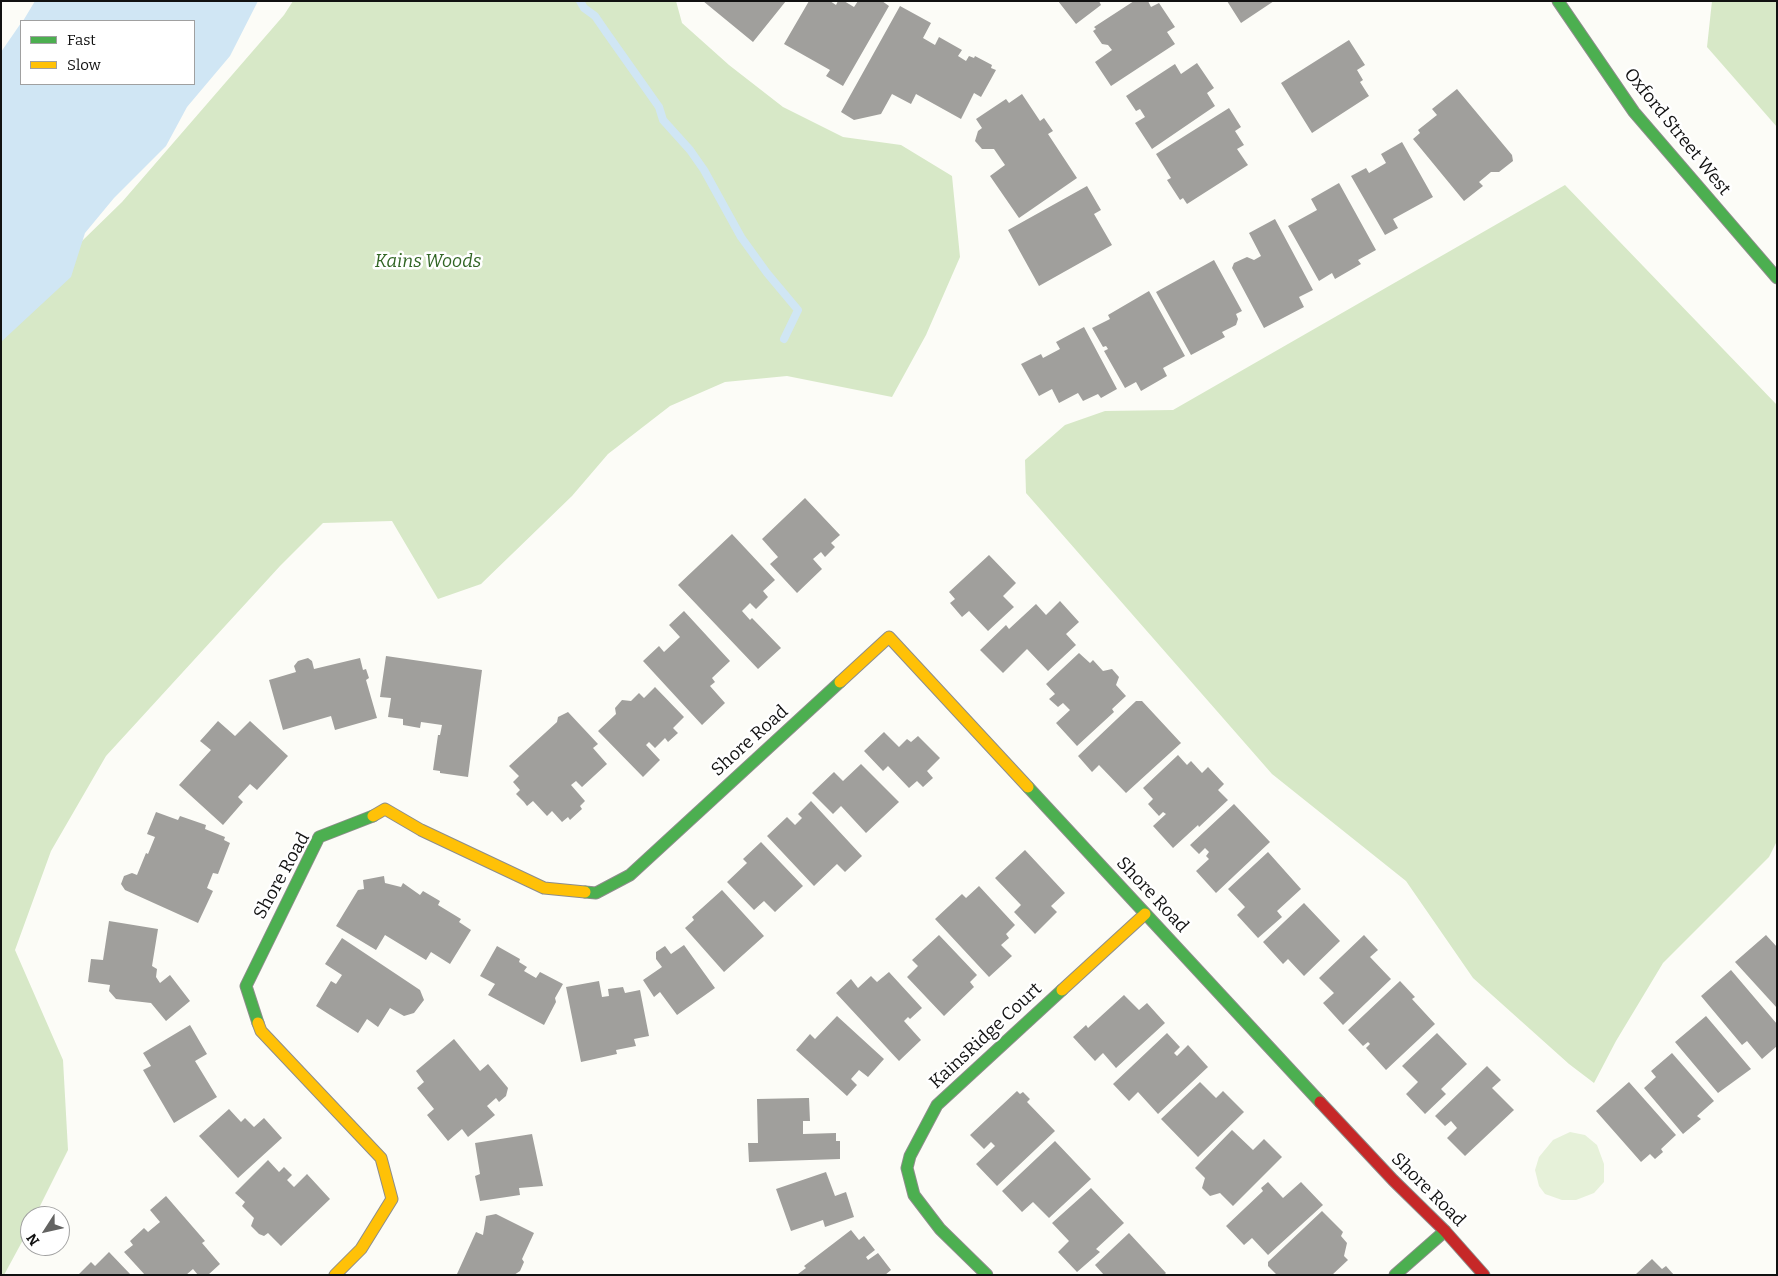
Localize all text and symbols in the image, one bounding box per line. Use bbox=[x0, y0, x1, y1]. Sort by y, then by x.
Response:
legend bbox=[20, 20, 195, 85]
text: Fast bbox=[67, 31, 96, 49]
text: Slow bbox=[67, 56, 101, 74]
street label: Oxford Street West bbox=[1619, 64, 1735, 200]
park label: Kains Woods bbox=[375, 251, 481, 273]
street label: Shore Road bbox=[707, 701, 793, 781]
street label: Shore Road bbox=[249, 829, 315, 923]
street label: Shore Road bbox=[1111, 853, 1193, 937]
street label: KainsRidge Court bbox=[926, 979, 1046, 1093]
street label: Shore Road bbox=[1387, 1149, 1469, 1231]
north arrow bbox=[20, 1206, 70, 1256]
text: N bbox=[23, 1230, 43, 1249]

